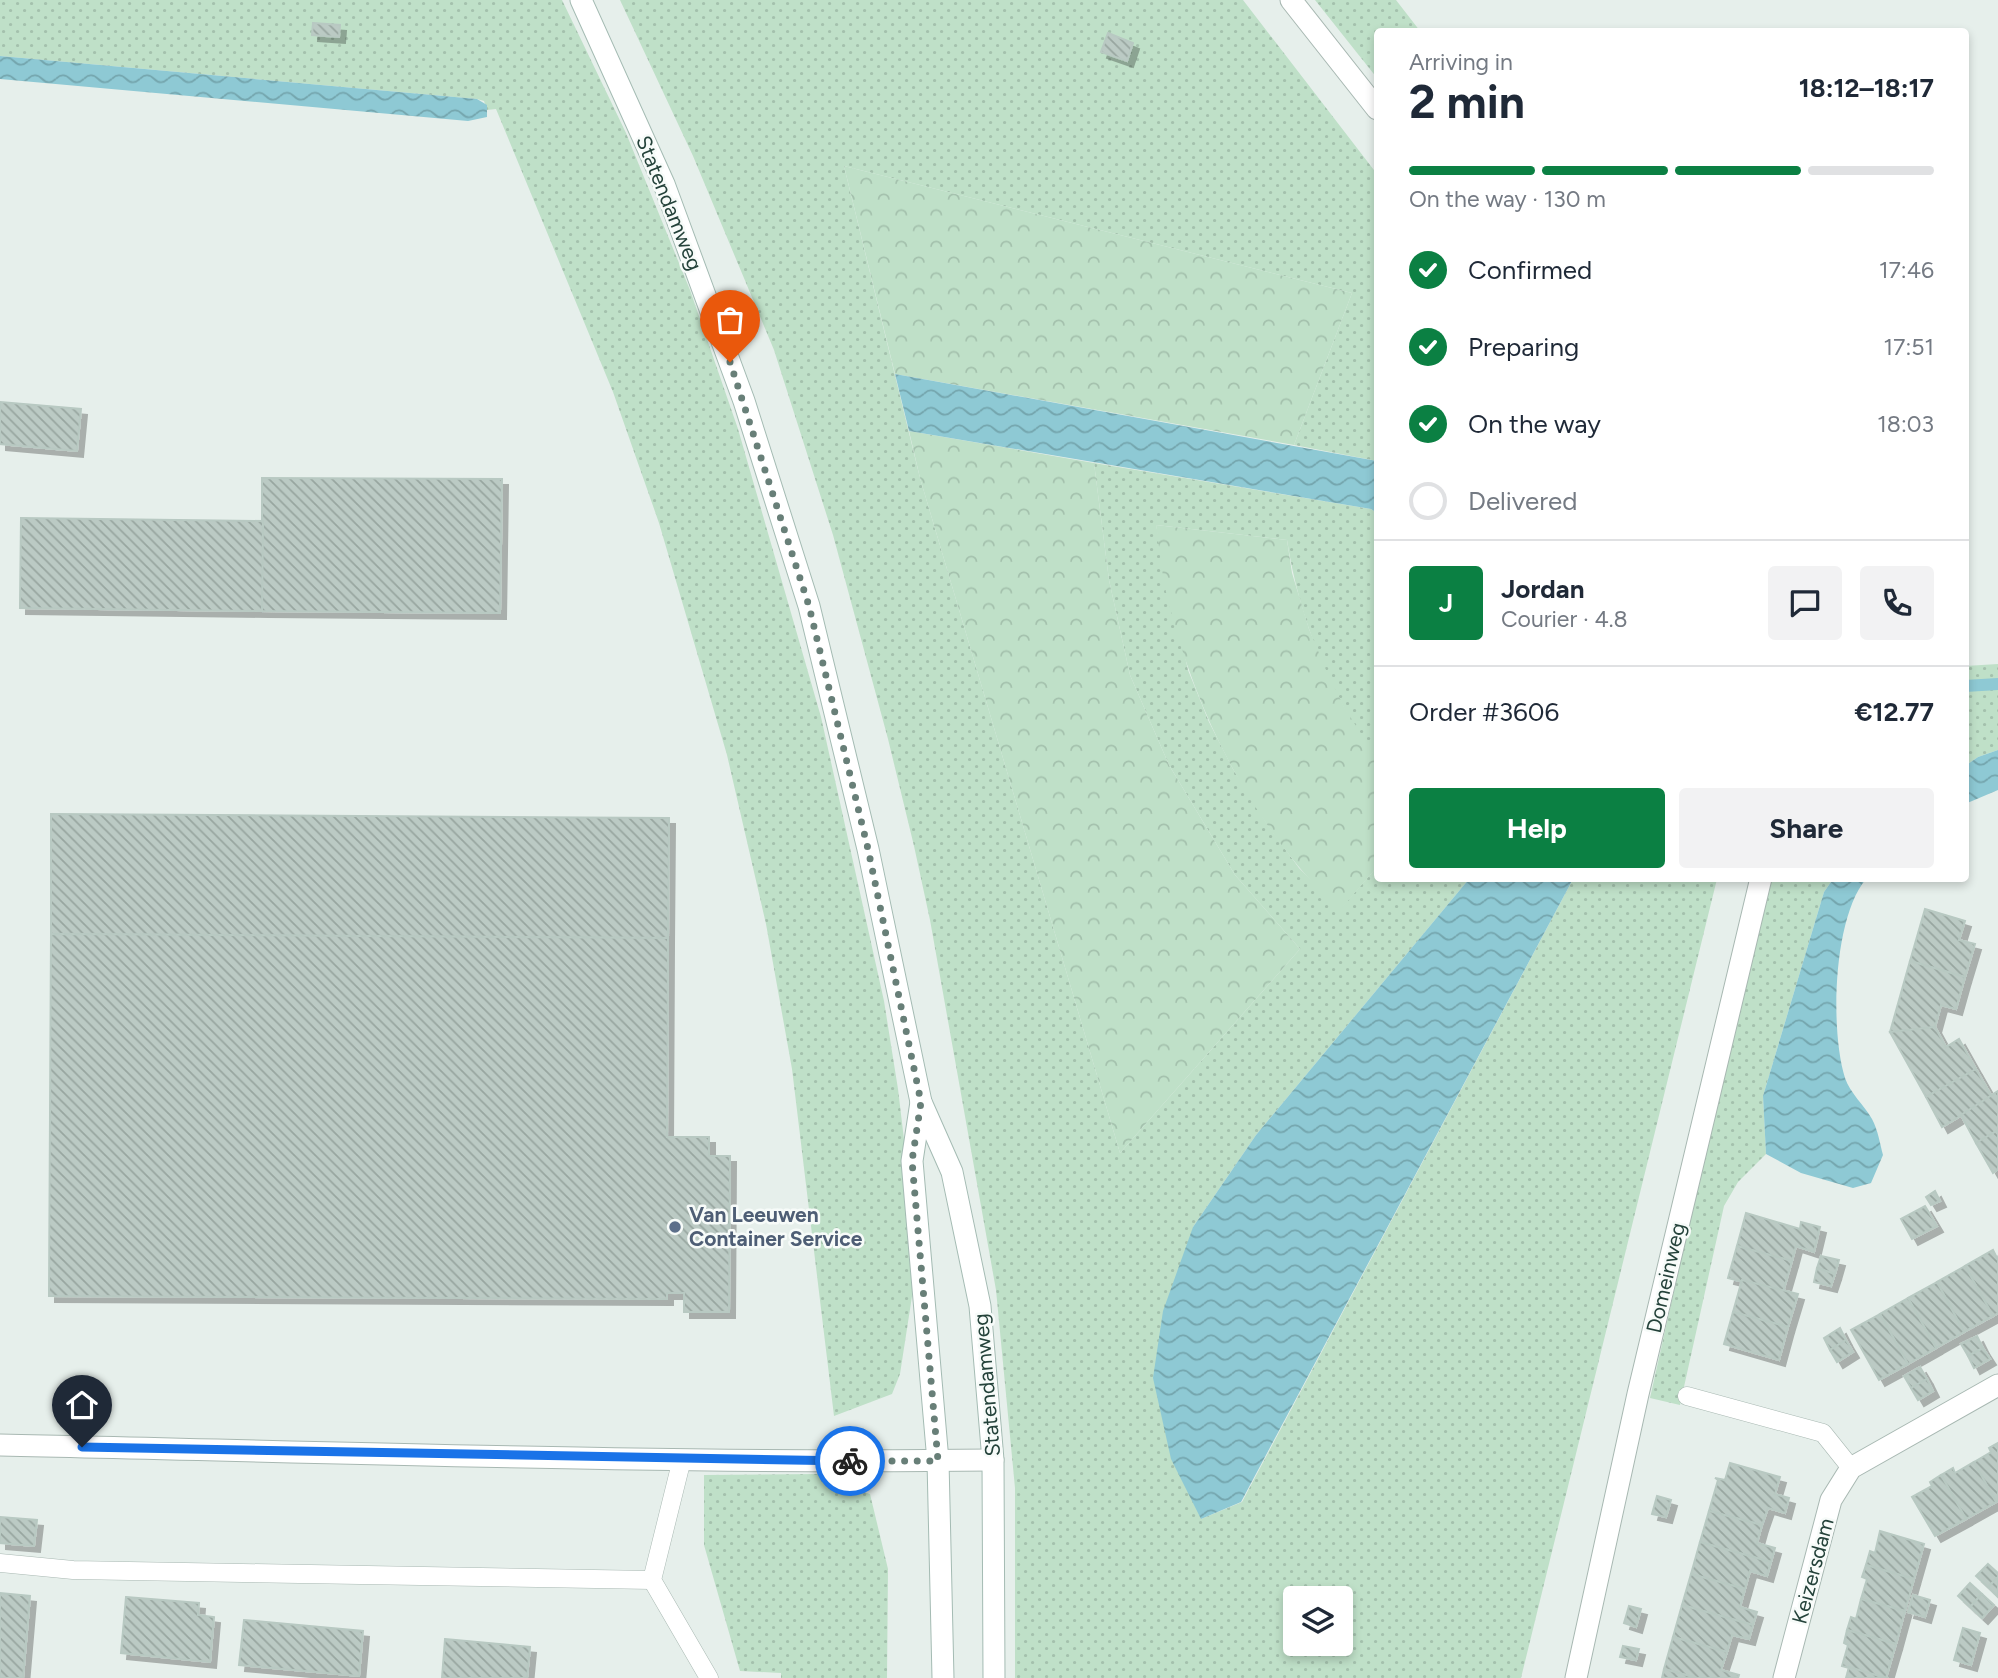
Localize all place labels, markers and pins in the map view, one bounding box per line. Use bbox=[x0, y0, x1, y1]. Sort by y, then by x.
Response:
pin bbox=[700, 290, 760, 362]
place label: Van Leeuwen Container Service bbox=[689, 1202, 863, 1251]
marker: Van Leeuwen Container Service bbox=[667, 1219, 683, 1235]
pin bbox=[52, 1375, 112, 1447]

